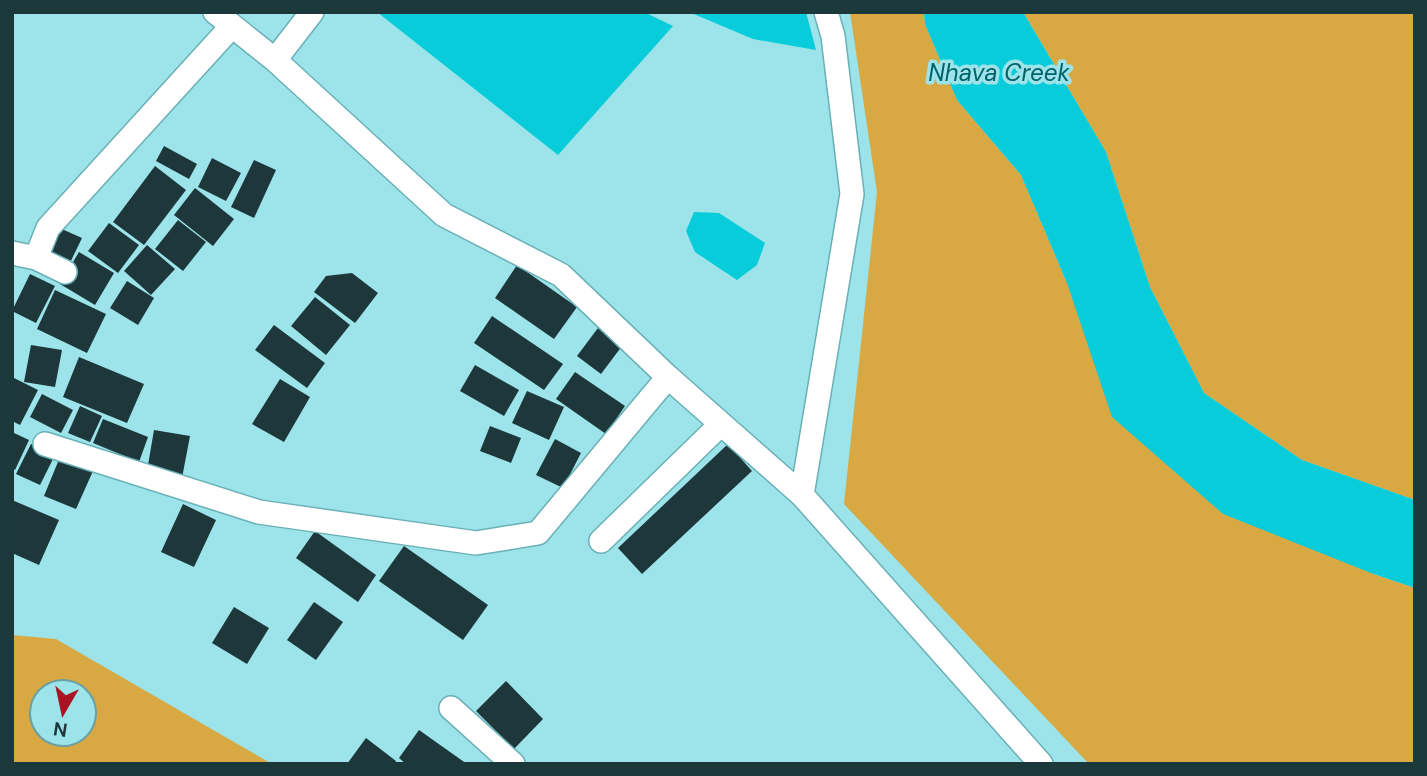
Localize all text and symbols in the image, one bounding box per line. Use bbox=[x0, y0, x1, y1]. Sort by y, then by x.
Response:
water label: Nhava Creek bbox=[928, 57, 1070, 88]
north arrow bbox=[28, 678, 98, 748]
text: N bbox=[52, 716, 69, 743]

